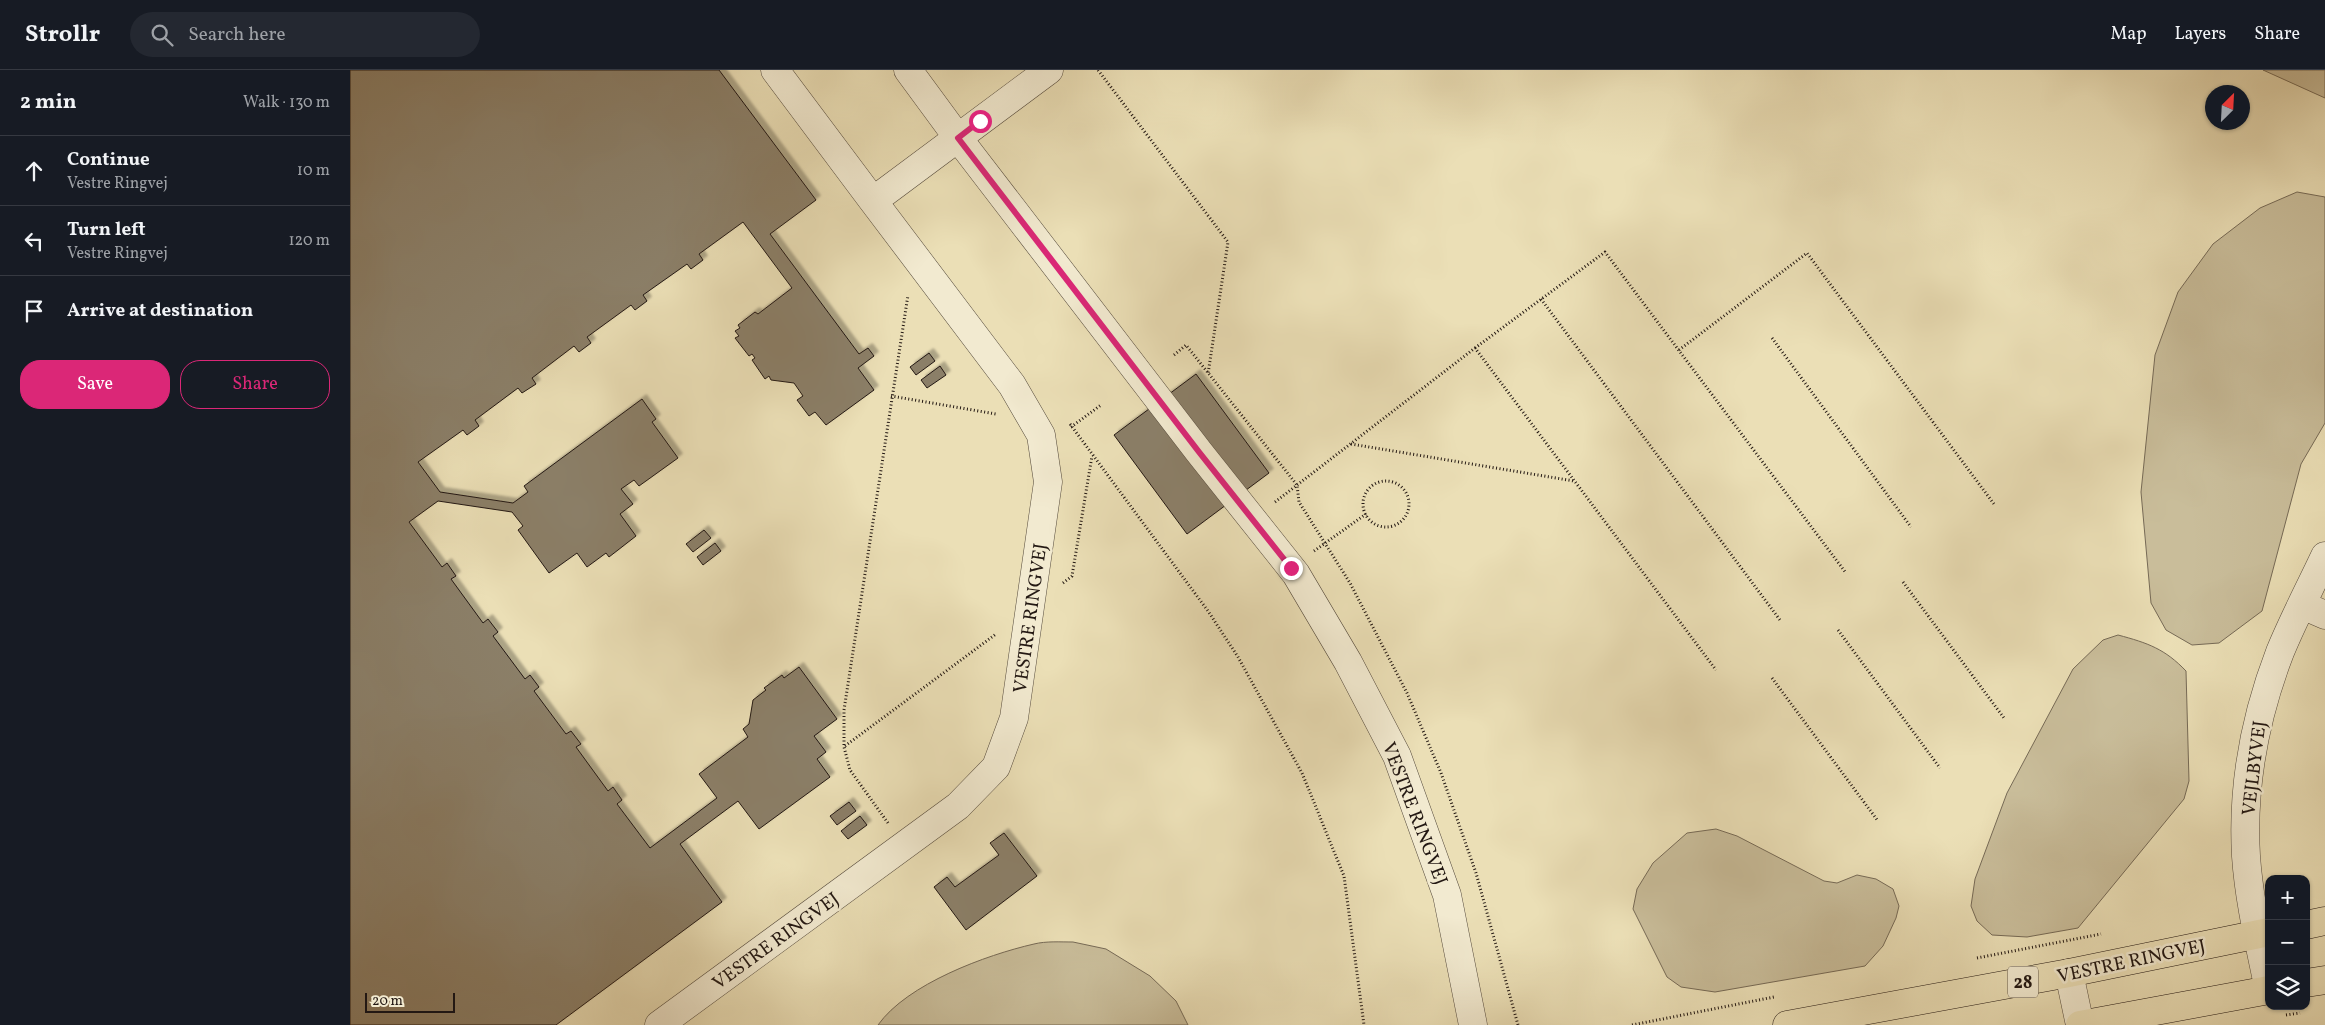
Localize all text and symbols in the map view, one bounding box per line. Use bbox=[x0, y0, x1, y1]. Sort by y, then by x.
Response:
search box bbox=[130, 12, 480, 57]
text: Strollr bbox=[25, 18, 100, 52]
icon: search bbox=[148, 21, 176, 49]
text: Search here bbox=[188, 22, 286, 48]
text: Map bbox=[2110, 22, 2146, 47]
text: Layers bbox=[2174, 22, 2226, 47]
text: Share bbox=[2254, 22, 2300, 47]
north arrow bbox=[2205, 85, 2250, 130]
text: 2 min bbox=[20, 88, 77, 117]
text: Walk · 130 m bbox=[243, 92, 330, 114]
route start bbox=[969, 110, 992, 133]
text: Continue bbox=[67, 147, 150, 173]
icon: ahead bbox=[20, 157, 48, 185]
text: 10 m bbox=[297, 160, 330, 182]
text: Vestre Ringvej bbox=[67, 173, 168, 195]
text: Turn left bbox=[67, 217, 146, 243]
icon: left bbox=[20, 227, 48, 255]
text: 120 m bbox=[288, 230, 330, 252]
text: Vestre Ringvej bbox=[67, 243, 168, 265]
icon: arrive bbox=[20, 297, 48, 325]
text: Arrive at destination bbox=[67, 298, 253, 324]
button: Save bbox=[20, 360, 170, 409]
button: Share bbox=[180, 360, 330, 409]
street label: VESTRE RINGVEJ bbox=[1008, 542, 1054, 695]
route end bbox=[1280, 557, 1303, 580]
street label: VEJLBYVEJ bbox=[2236, 719, 2274, 817]
street label: VESTRE RINGVEJ bbox=[1375, 739, 1453, 889]
map controls bbox=[2265, 875, 2310, 1010]
button: + bbox=[2265, 875, 2310, 920]
street label: VESTRE RINGVEJ bbox=[707, 887, 845, 997]
button: − bbox=[2265, 920, 2310, 965]
street label: VESTRE RINGVEJ bbox=[2055, 934, 2208, 990]
button: layers bbox=[2265, 965, 2310, 1010]
road number: 28 bbox=[2008, 966, 2038, 998]
scale bar bbox=[365, 990, 455, 1013]
text: 20 m bbox=[372, 992, 403, 1011]

